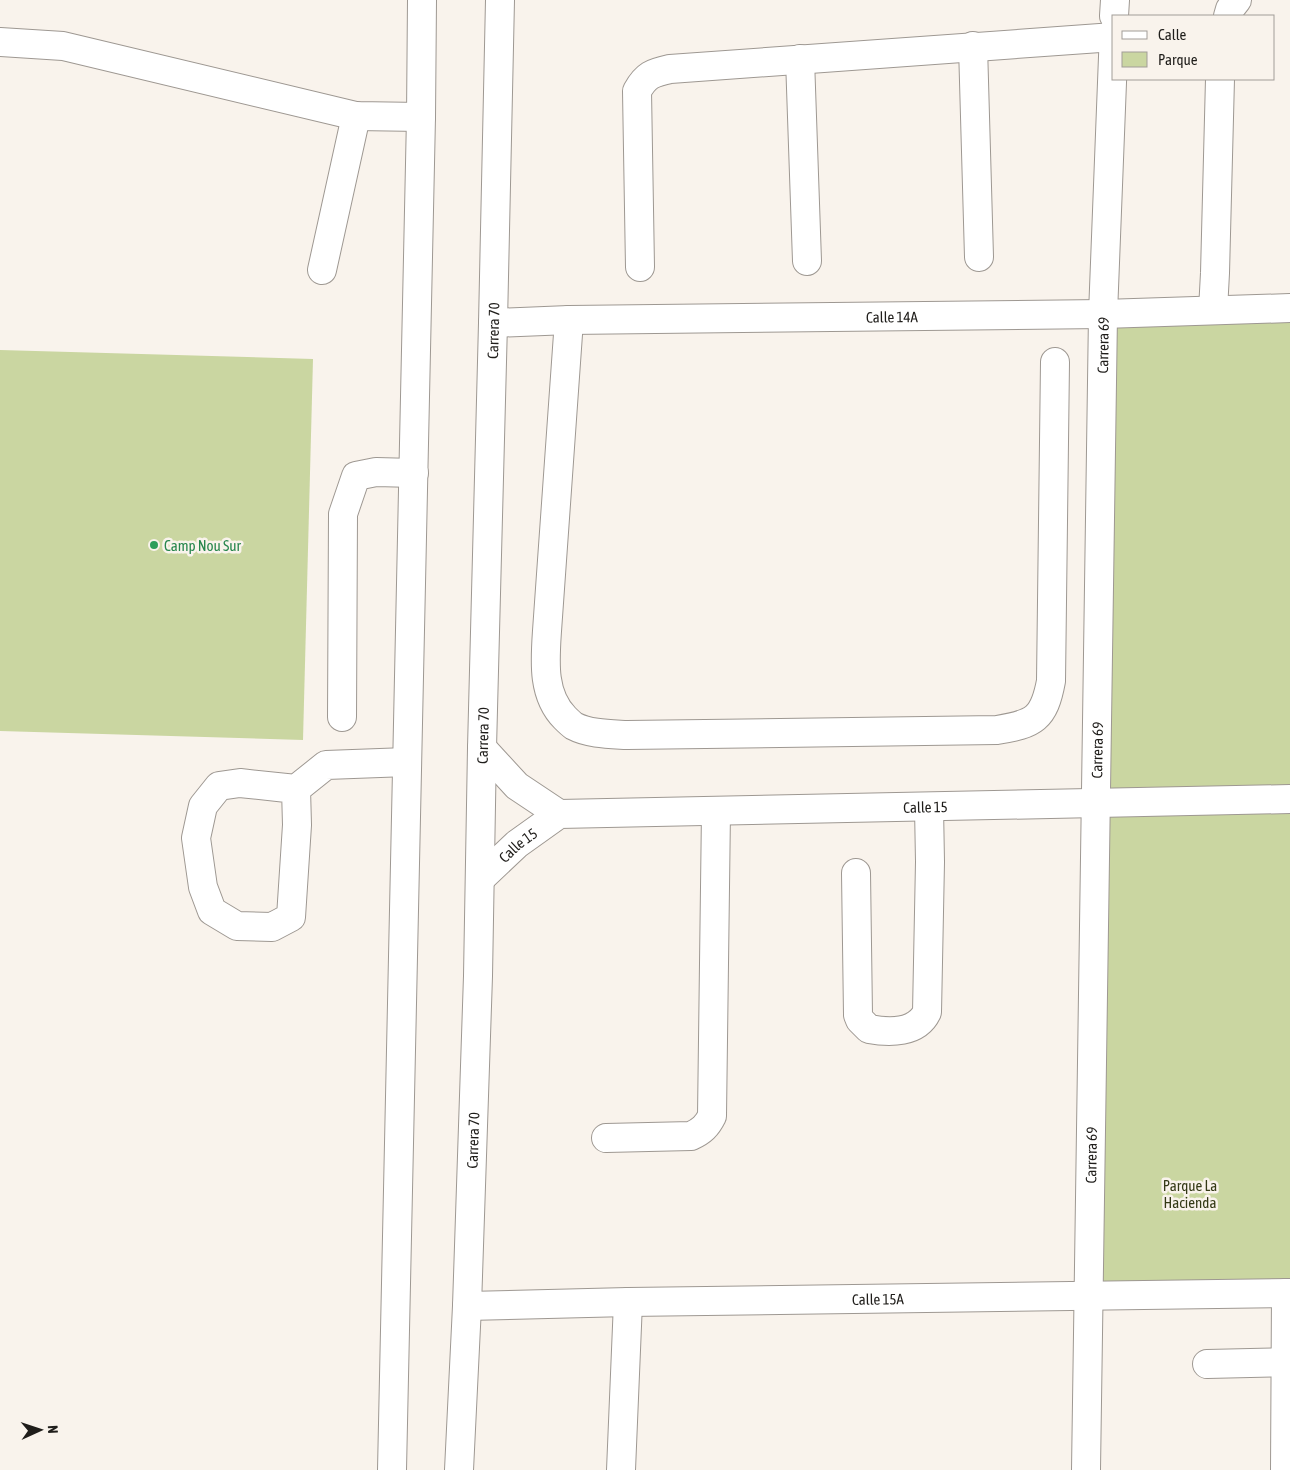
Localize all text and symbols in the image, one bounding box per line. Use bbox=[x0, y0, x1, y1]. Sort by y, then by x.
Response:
legend bbox=[1112, 15, 1275, 80]
text: Calle bbox=[1158, 26, 1187, 43]
text: Parque bbox=[1158, 51, 1198, 68]
street label: Carrera 70 bbox=[484, 302, 502, 359]
street label: Calle 14A bbox=[866, 308, 919, 325]
street label: Carrera 69 bbox=[1094, 317, 1111, 374]
place label: Camp Nou Sur bbox=[164, 537, 241, 554]
marker: Camp Nou Sur bbox=[148, 539, 160, 551]
street label: Carrera 70 bbox=[473, 707, 492, 764]
street label: Carrera 69 bbox=[1088, 722, 1106, 779]
street label: Calle 15 bbox=[903, 798, 948, 815]
street label: Calle 15 bbox=[495, 824, 540, 865]
street label: Carrera 70 bbox=[463, 1112, 482, 1169]
street label: Carrera 69 bbox=[1082, 1127, 1100, 1184]
park label: Parque La Hacienda bbox=[1163, 1177, 1217, 1211]
street label: Calle 15A bbox=[852, 1290, 905, 1307]
north arrow bbox=[15, 1405, 65, 1455]
text: N bbox=[45, 1425, 61, 1434]

